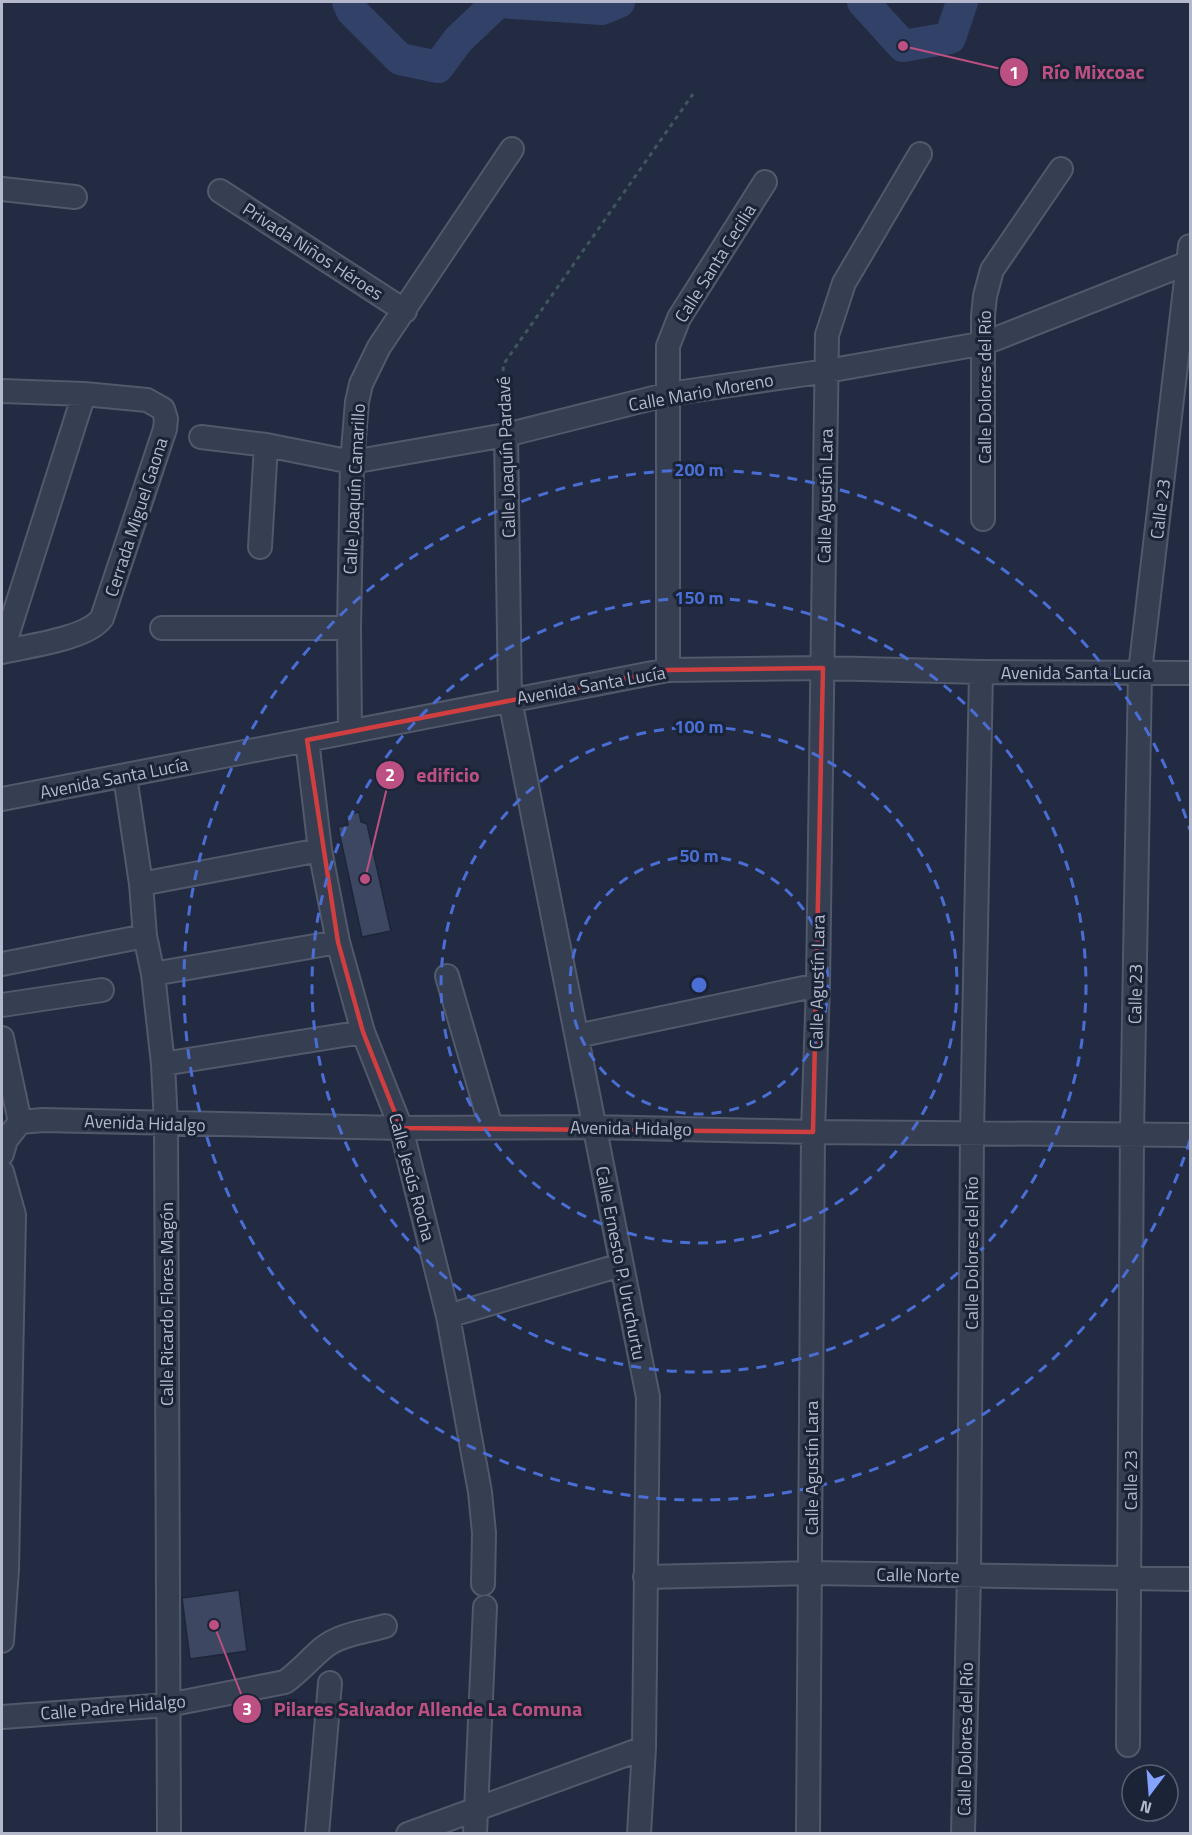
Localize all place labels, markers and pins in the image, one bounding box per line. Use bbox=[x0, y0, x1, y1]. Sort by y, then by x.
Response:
callout: Río Mixcoac bbox=[999, 53, 1156, 91]
callout: edificio bbox=[375, 756, 492, 794]
centre of rings bbox=[689, 975, 709, 995]
callout: Pilares Salvador Allende La Comuna bbox=[232, 1690, 594, 1728]

